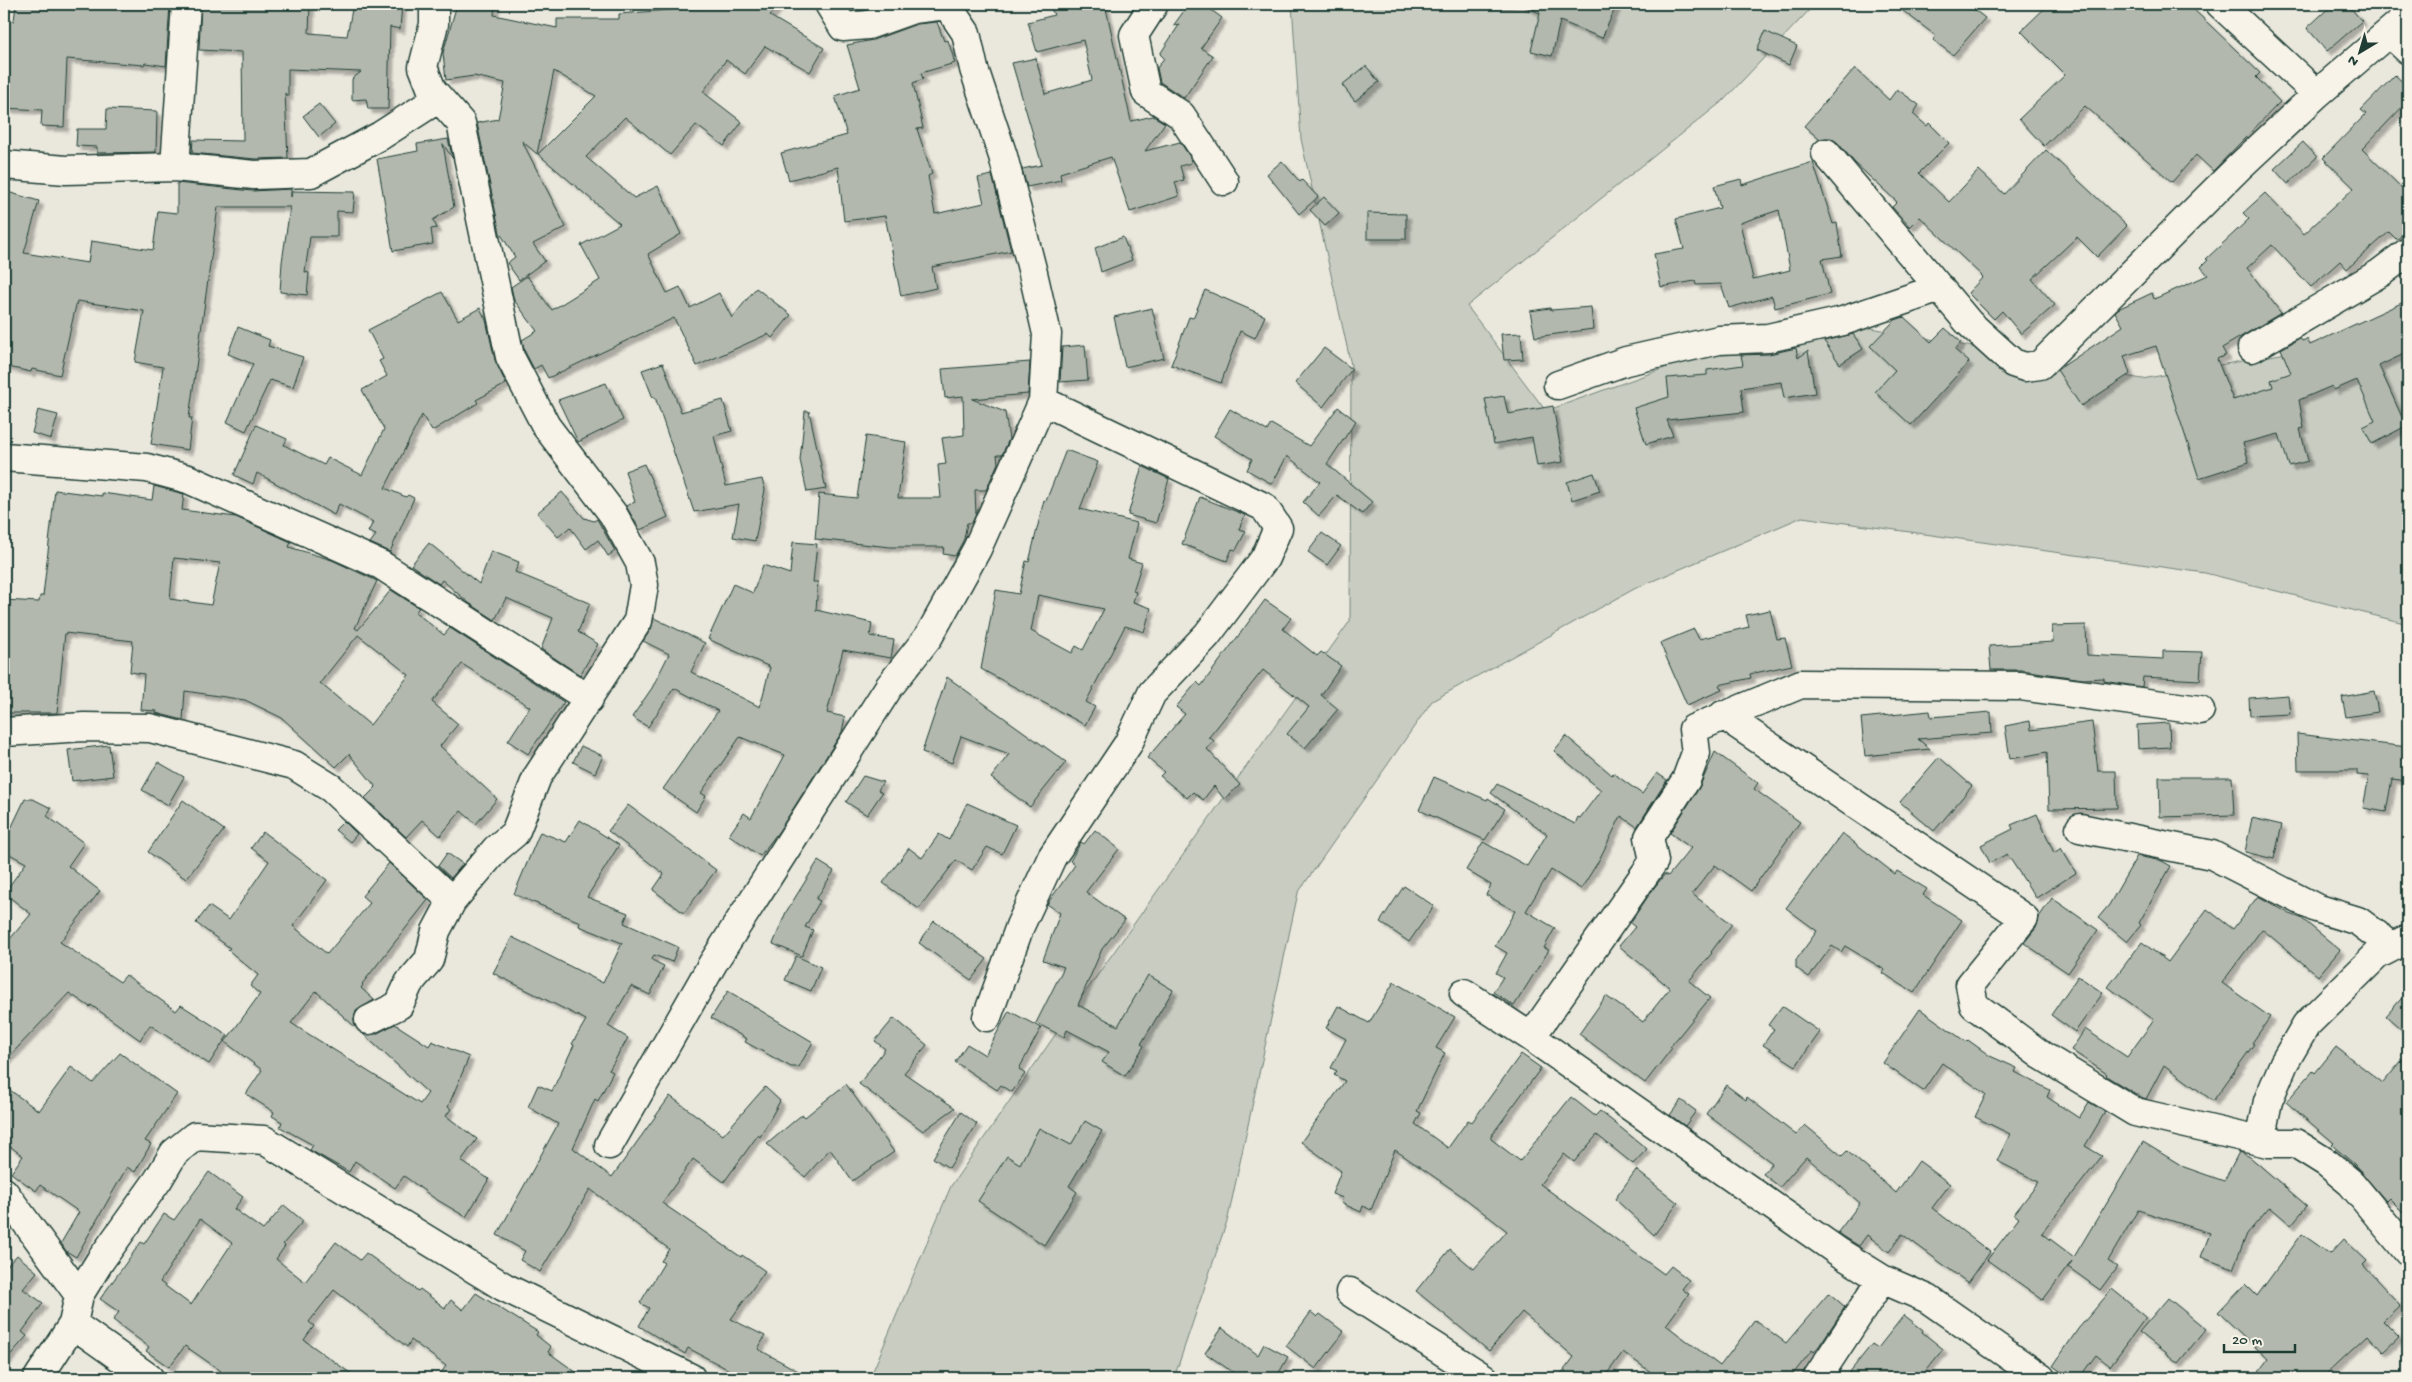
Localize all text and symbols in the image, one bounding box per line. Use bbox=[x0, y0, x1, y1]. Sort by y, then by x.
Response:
north arrow bbox=[2334, 28, 2384, 78]
text: N bbox=[2345, 51, 2362, 70]
scale bar bbox=[2224, 1322, 2296, 1354]
text: 20 m bbox=[2232, 1332, 2262, 1350]

